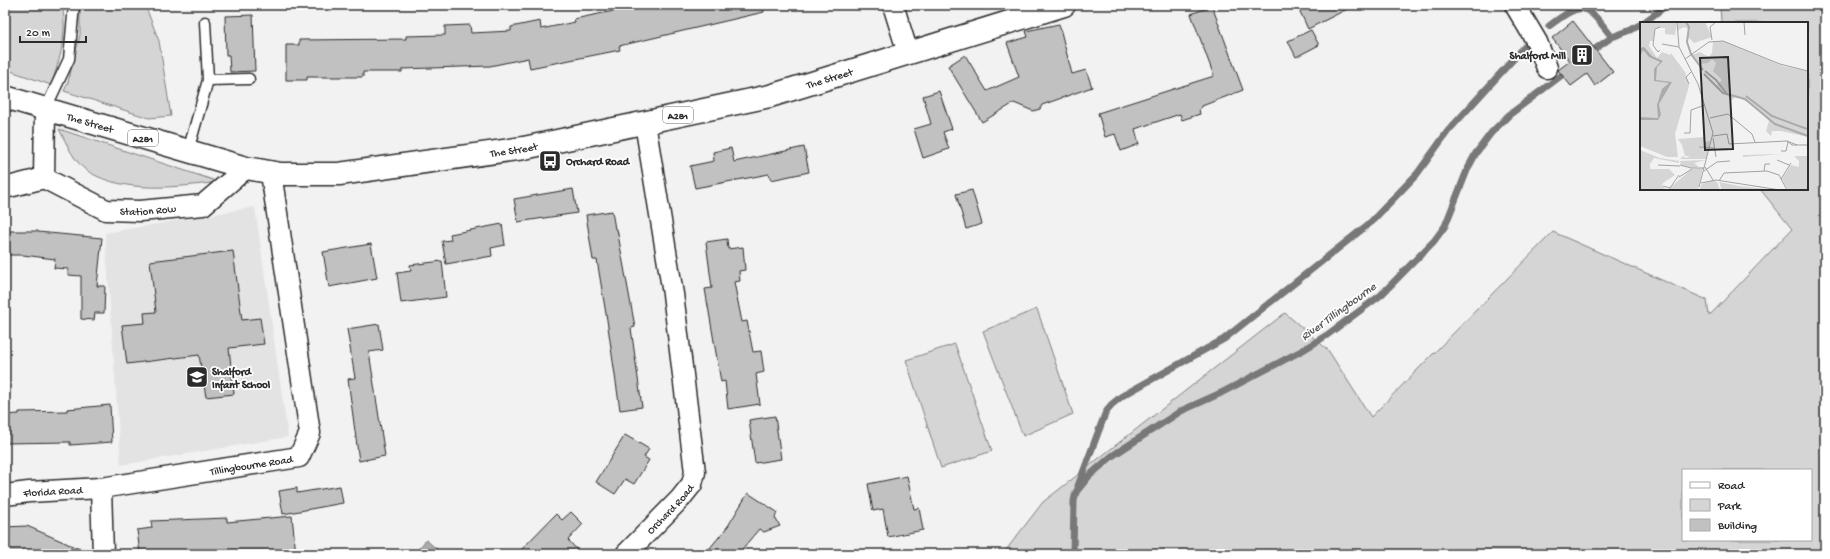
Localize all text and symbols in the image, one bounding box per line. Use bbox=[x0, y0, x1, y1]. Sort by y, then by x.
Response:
scale bar bbox=[20, 18, 86, 44]
inset map bbox=[1640, 22, 1808, 190]
text: 20 m bbox=[26, 27, 51, 41]
building icon: Shalford Mill bbox=[1569, 42, 1595, 68]
place label: Shalford Mill bbox=[1510, 50, 1567, 63]
street label: The Street bbox=[804, 66, 856, 93]
road number: A281 bbox=[663, 107, 693, 123]
street label: The Street bbox=[64, 111, 116, 137]
road number: A281 bbox=[128, 130, 158, 146]
street label: The Street bbox=[488, 141, 540, 161]
bus stop icon: Orchard Road bbox=[537, 148, 563, 174]
place label: Orchard Road bbox=[566, 157, 631, 169]
street label: Station Row bbox=[120, 204, 177, 219]
water label: River Tillingbourne bbox=[1299, 280, 1380, 345]
school or university icon: Shalford Infant School bbox=[184, 364, 210, 390]
place label: Shalford Infant School bbox=[212, 366, 271, 392]
street label: Tillingbourne Road bbox=[208, 454, 295, 479]
legend bbox=[1682, 469, 1812, 541]
text: Road bbox=[1718, 480, 1745, 494]
street label: Orchard Road bbox=[645, 482, 698, 537]
street label: Florida Road bbox=[22, 485, 84, 501]
text: Park bbox=[1717, 500, 1743, 514]
text: Building bbox=[1717, 520, 1757, 534]

